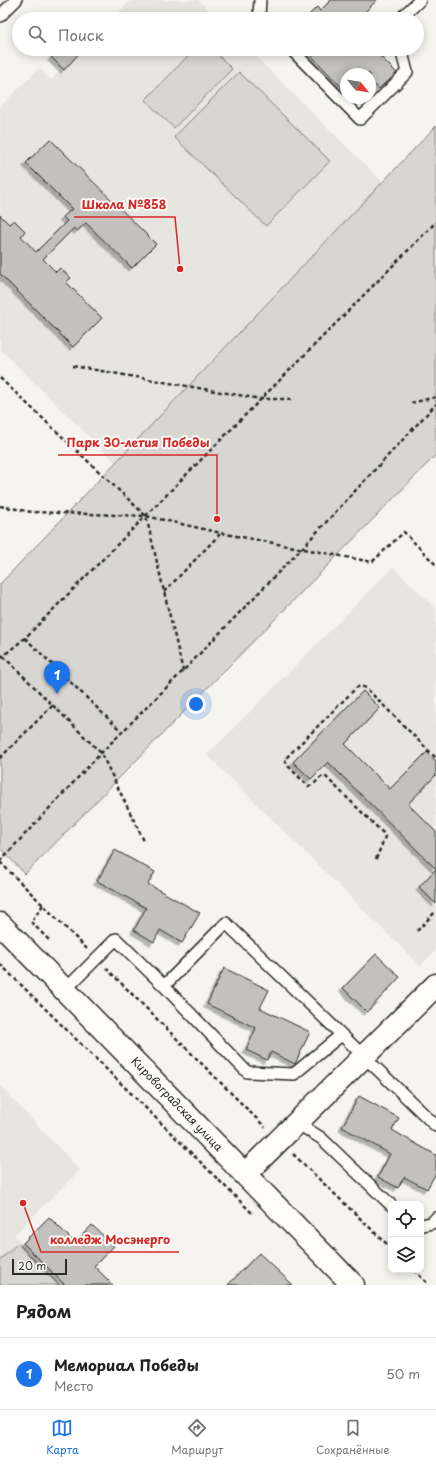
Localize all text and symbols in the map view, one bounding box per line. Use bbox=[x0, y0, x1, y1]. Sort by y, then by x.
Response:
search box bbox=[12, 12, 424, 56]
icon: search bbox=[26, 23, 48, 45]
text: Поиск bbox=[58, 23, 104, 46]
north arrow bbox=[340, 68, 376, 104]
callout: Школа №858 bbox=[74, 193, 175, 217]
text: Школа №858 bbox=[82, 195, 167, 213]
callout: Парк 30-летия Победы bbox=[58, 431, 217, 455]
text: Парк 30-летия Победы bbox=[67, 433, 209, 451]
pin: 1 bbox=[44, 661, 70, 694]
your location bbox=[186, 694, 206, 714]
street label: Кировоградская улица bbox=[128, 1053, 227, 1155]
map controls bbox=[388, 1201, 424, 1273]
button: locate bbox=[388, 1201, 424, 1237]
callout: колледж Мосэнерго bbox=[41, 1228, 179, 1252]
text: колледж Мосэнерго bbox=[50, 1230, 170, 1248]
button: layers bbox=[388, 1237, 424, 1273]
scale bar bbox=[12, 1257, 67, 1276]
text: 20 m bbox=[18, 1257, 46, 1274]
text: Рядом bbox=[16, 1298, 71, 1324]
text: Мемориал Победы bbox=[54, 1353, 199, 1376]
text: 1 bbox=[26, 1364, 32, 1383]
text: 50 m bbox=[386, 1364, 420, 1383]
text: Место bbox=[54, 1376, 94, 1395]
tab: Карта bbox=[46, 1417, 79, 1458]
tab: Маршрут bbox=[171, 1417, 223, 1458]
tab: Сохранённые bbox=[316, 1417, 390, 1458]

